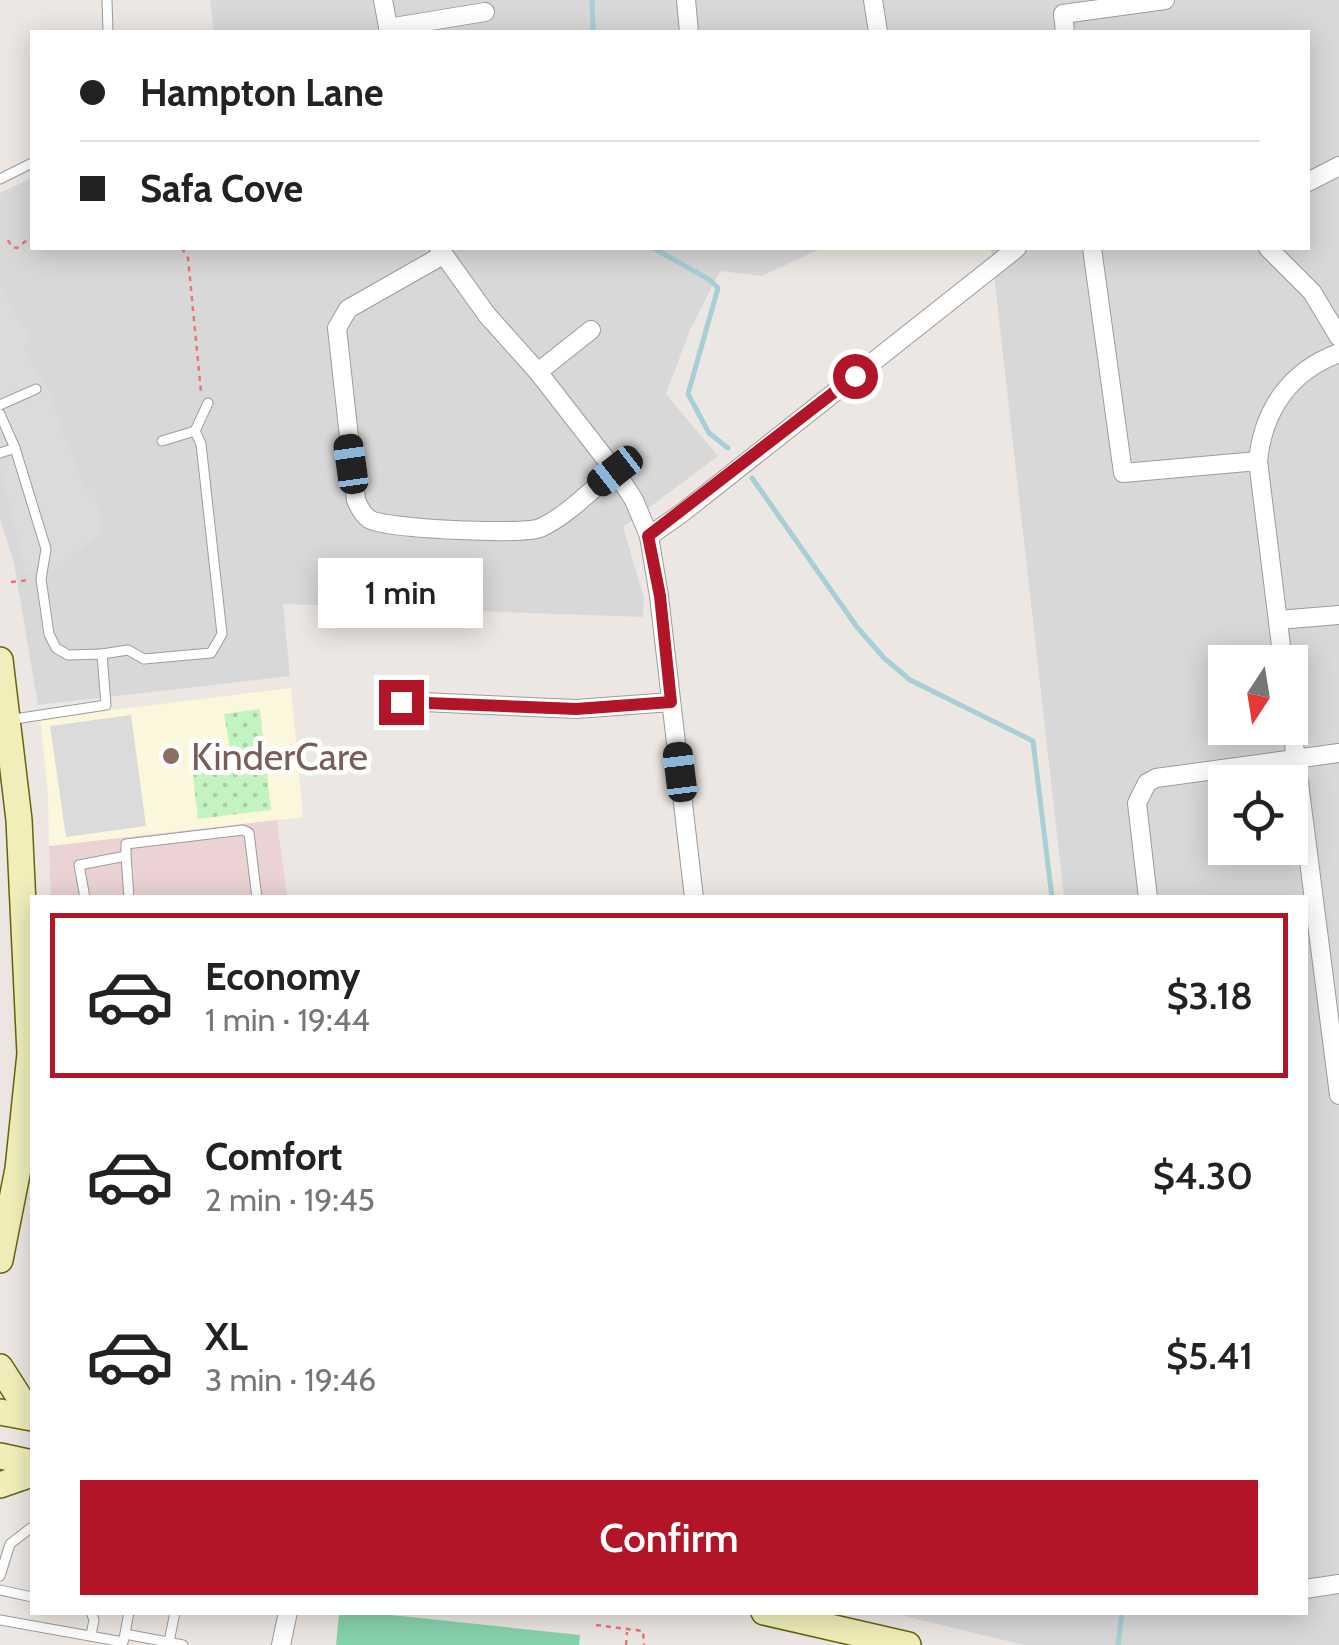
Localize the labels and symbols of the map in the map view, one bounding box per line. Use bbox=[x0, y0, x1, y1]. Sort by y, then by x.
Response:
route start bbox=[833, 354, 878, 399]
car bbox=[332, 432, 370, 496]
car bbox=[582, 441, 648, 501]
callout: 1 min bbox=[318, 557, 484, 627]
north arrow bbox=[1208, 645, 1308, 745]
route end bbox=[379, 680, 424, 725]
place label: KinderCare bbox=[191, 733, 368, 780]
car bbox=[661, 740, 699, 804]
marker: KinderCare bbox=[160, 745, 182, 767]

